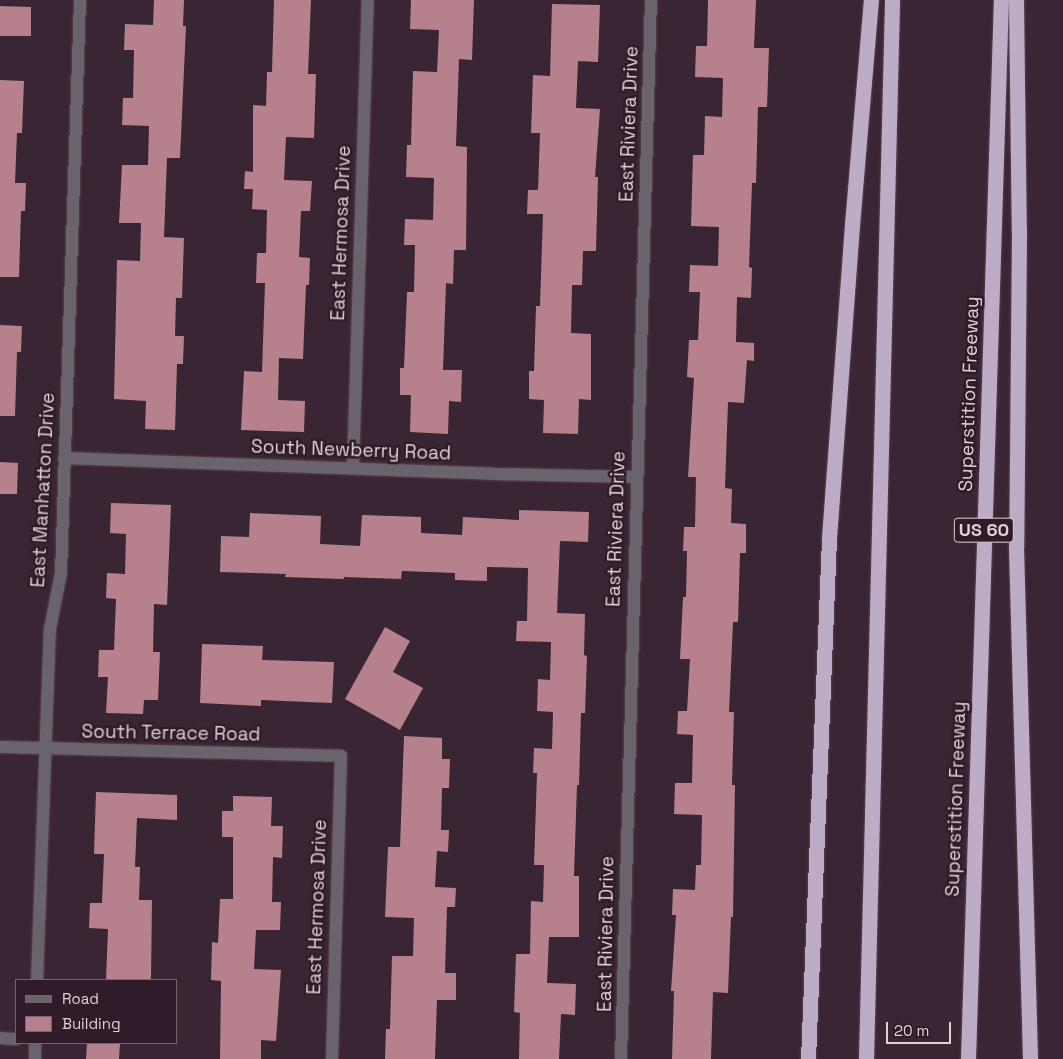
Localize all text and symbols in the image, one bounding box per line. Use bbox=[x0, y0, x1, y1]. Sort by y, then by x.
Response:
street label: East Riviera Drive bbox=[615, 46, 643, 202]
street label: East Hermosa Drive bbox=[327, 145, 355, 321]
street label: Superstition Freeway bbox=[954, 296, 984, 492]
street label: East Manhatton Drive bbox=[27, 392, 59, 588]
street label: South Newberry Road bbox=[251, 435, 451, 465]
street label: East Riviera Drive bbox=[602, 451, 630, 607]
road number: US 60 bbox=[953, 514, 1015, 546]
street label: Superstition Freeway bbox=[941, 701, 971, 897]
street label: South Terrace Road bbox=[81, 720, 261, 746]
street label: East Hermosa Drive bbox=[303, 819, 331, 995]
street label: East Riviera Drive bbox=[593, 856, 619, 1012]
legend bbox=[15, 979, 178, 1044]
text: Road bbox=[62, 989, 99, 1008]
scale bar bbox=[888, 1012, 953, 1044]
text: Building bbox=[62, 1014, 121, 1033]
text: 20 m bbox=[894, 1021, 929, 1040]

